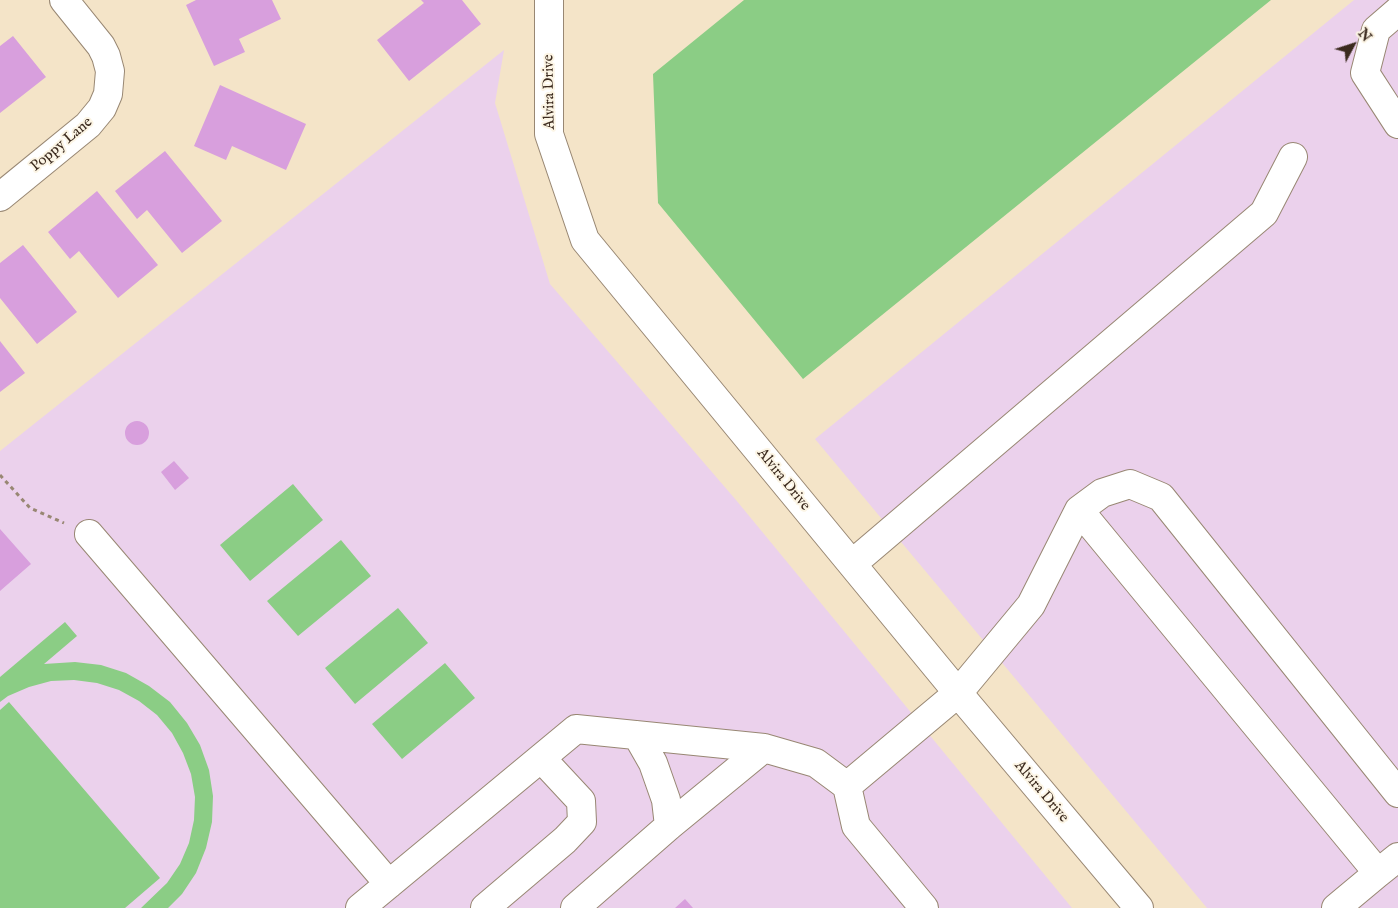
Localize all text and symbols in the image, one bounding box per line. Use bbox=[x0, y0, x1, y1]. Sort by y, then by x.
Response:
north arrow bbox=[1328, 20, 1378, 70]
text: N bbox=[1354, 25, 1375, 46]
street label: Alvira Drive bbox=[540, 54, 560, 130]
street label: Poppy Lane bbox=[27, 114, 97, 176]
street label: Alvira Drive bbox=[752, 445, 814, 515]
street label: Alvira Drive bbox=[1010, 758, 1072, 826]

